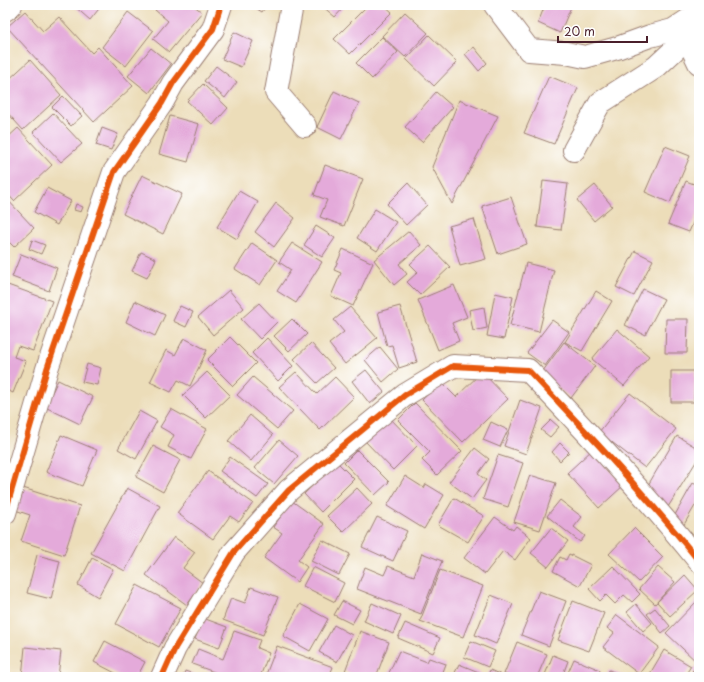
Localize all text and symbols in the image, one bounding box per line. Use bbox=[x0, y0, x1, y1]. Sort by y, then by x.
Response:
scale bar bbox=[558, 18, 647, 44]
text: 20 m bbox=[564, 22, 595, 40]

